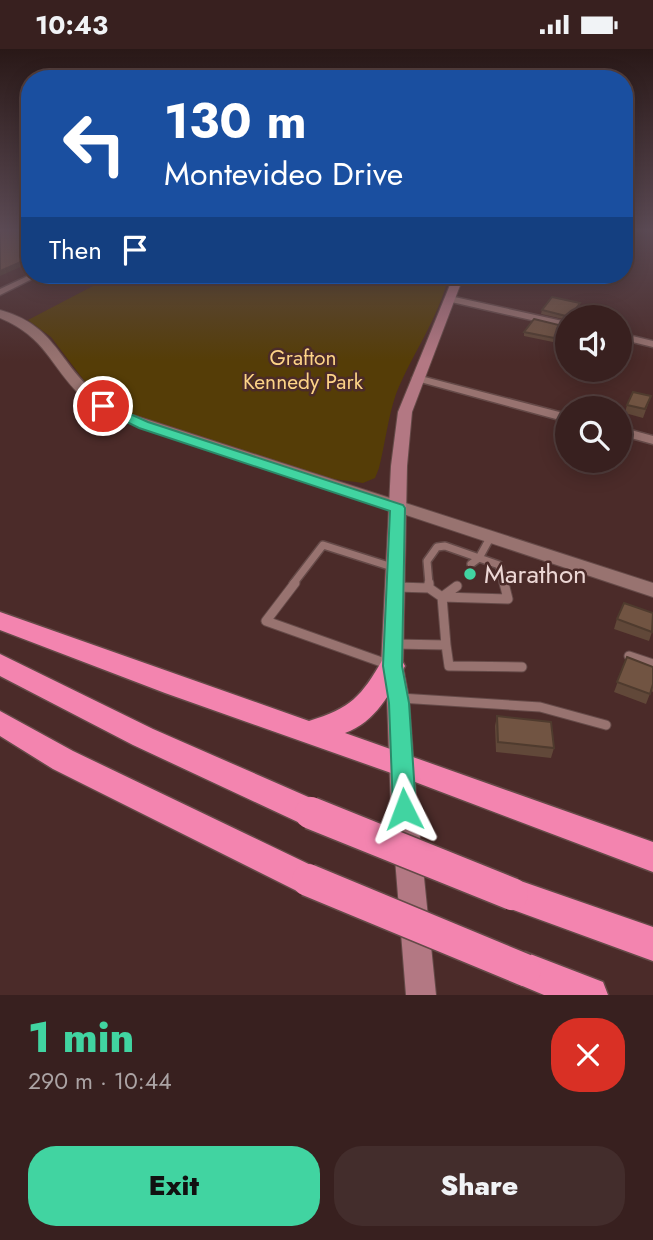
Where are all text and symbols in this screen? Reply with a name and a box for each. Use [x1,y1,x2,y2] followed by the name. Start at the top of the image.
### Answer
[35,6,108,44] text: 10:43
[164,86,307,156] text: 130 m
[49,98,140,189] icon: left
[164,151,403,197] text: Montevideo Drive
[49,231,102,269] text: Then
[116,231,154,269] icon: arrive
[555,305,632,473] map controls
[555,305,632,382] button: sound
[243,343,364,397] park label: Grafton Kennedy Park
[73,376,133,436] pin
[84,387,122,425] icon: arrive
[555,396,632,473] button: search
[484,555,587,593] place label: Marathon
[462,566,478,582] marker: Marathon
[367,772,441,846] position arrow
[28,1007,134,1068] text: 1 min
[551,1018,625,1092] button: close
[28,1064,172,1098] text: 290 m · 10:44
[28,1146,320,1226] button: Exit
[334,1146,625,1226] button: Share

